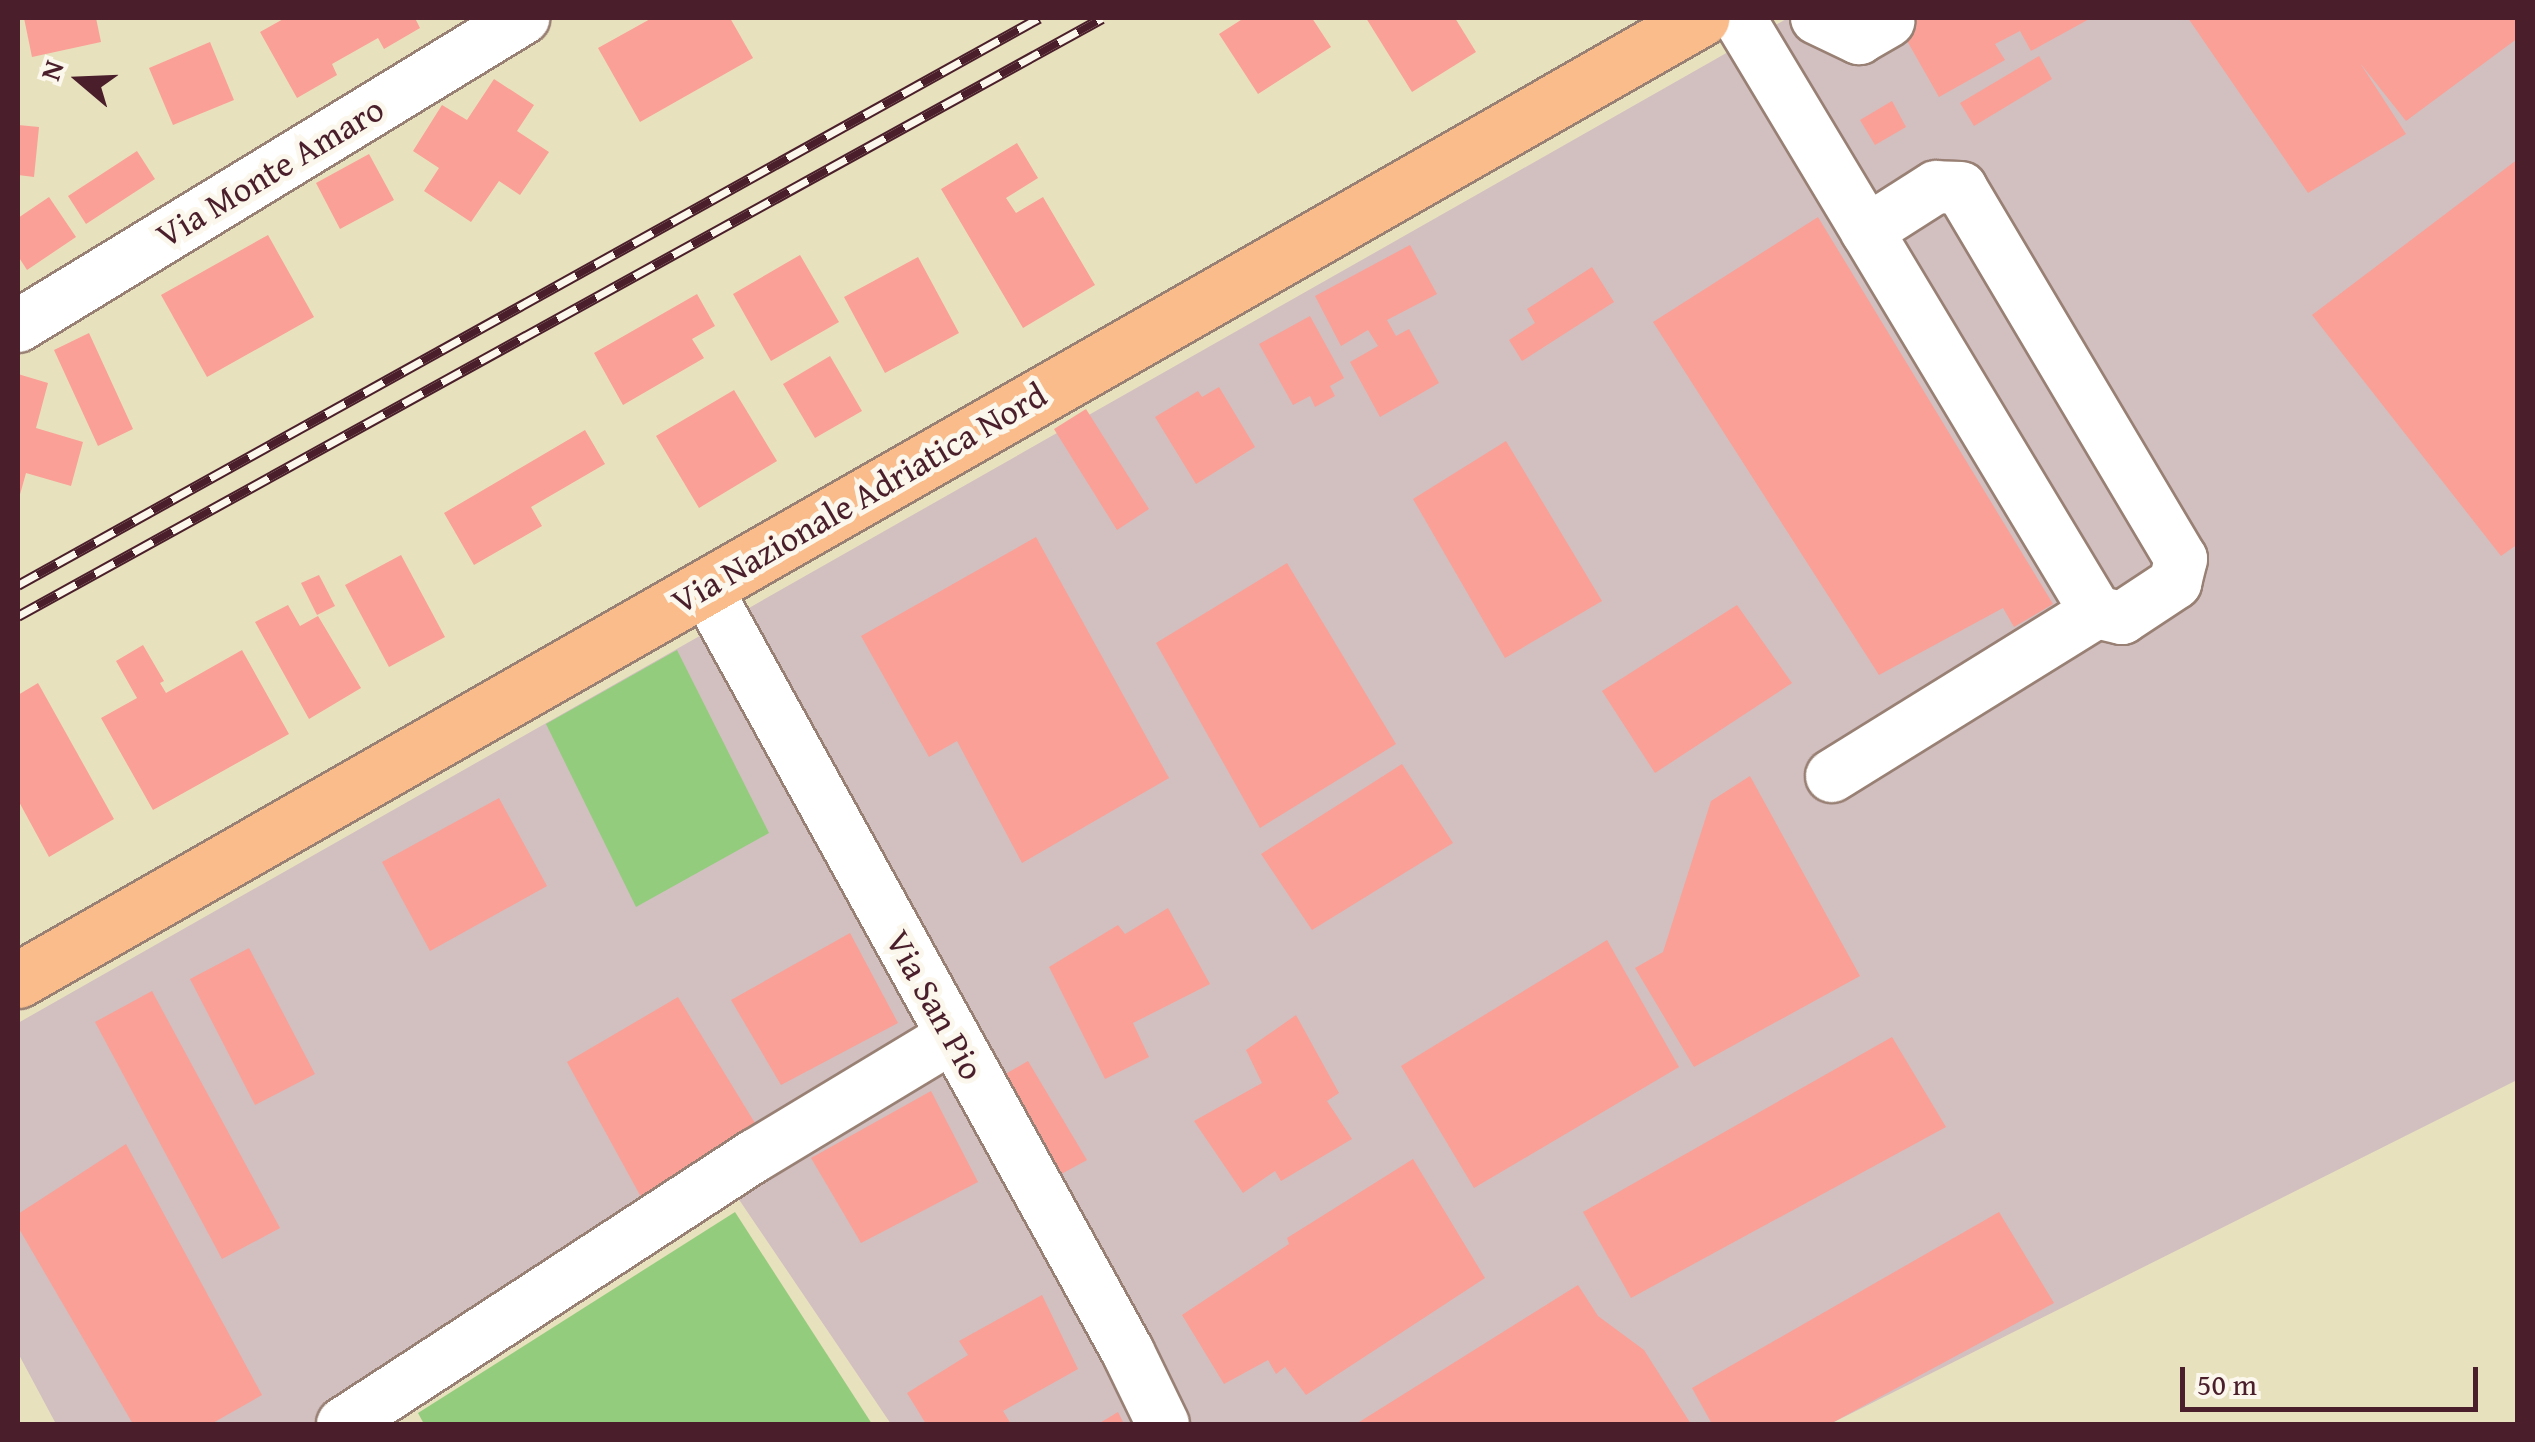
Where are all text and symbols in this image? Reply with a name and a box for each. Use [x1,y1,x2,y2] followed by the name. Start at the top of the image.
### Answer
[30,30,130,130] north arrow
[29,55,74,86] text: N
[149,88,391,256] street label: Via Monte Amaro
[664,373,1054,623] street label: Via Nazionale Adriatica Nord
[877,923,993,1087] street label: Via San Pio
[2185,1347,2482,1409] scale bar
[2197,1362,2257,1406] text: 50 m

